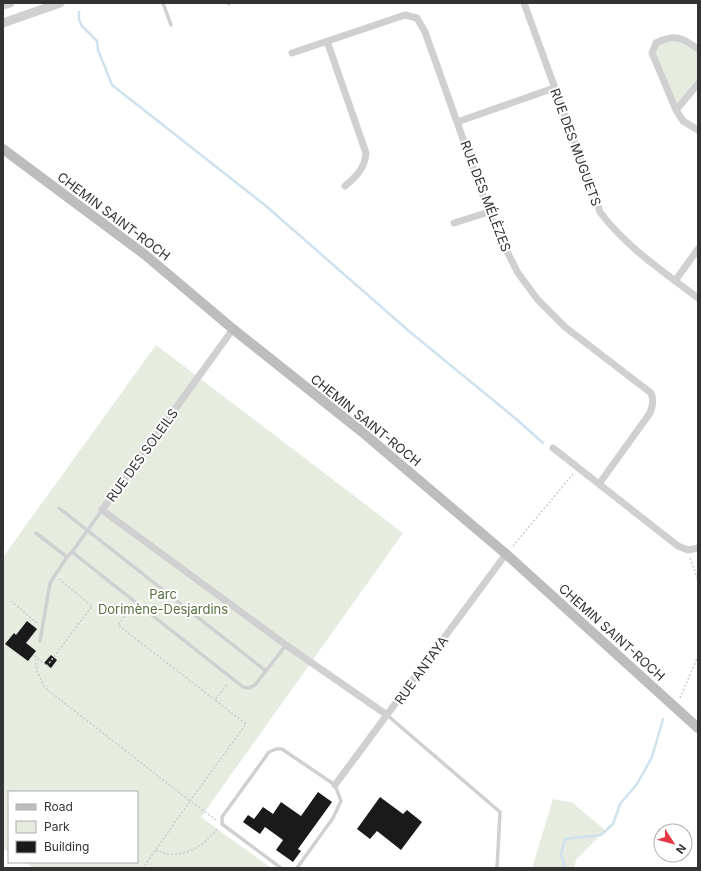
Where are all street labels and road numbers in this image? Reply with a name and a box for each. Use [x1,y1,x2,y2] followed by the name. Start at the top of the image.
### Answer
[547,86,605,208] street label: RUE DES MUGUETS
[457,138,515,254] street label: RUE DES MÉLÈZES
[54,168,174,264] street label: CHEMIN SAINT-ROCH
[308,371,424,469] street label: CHEMIN SAINT-ROCH
[103,405,181,505] street label: RUE DES SOLEILS
[556,580,668,684] street label: CHEMIN SAINT-ROCH
[391,633,451,707] street label: RUE ANTAYA

